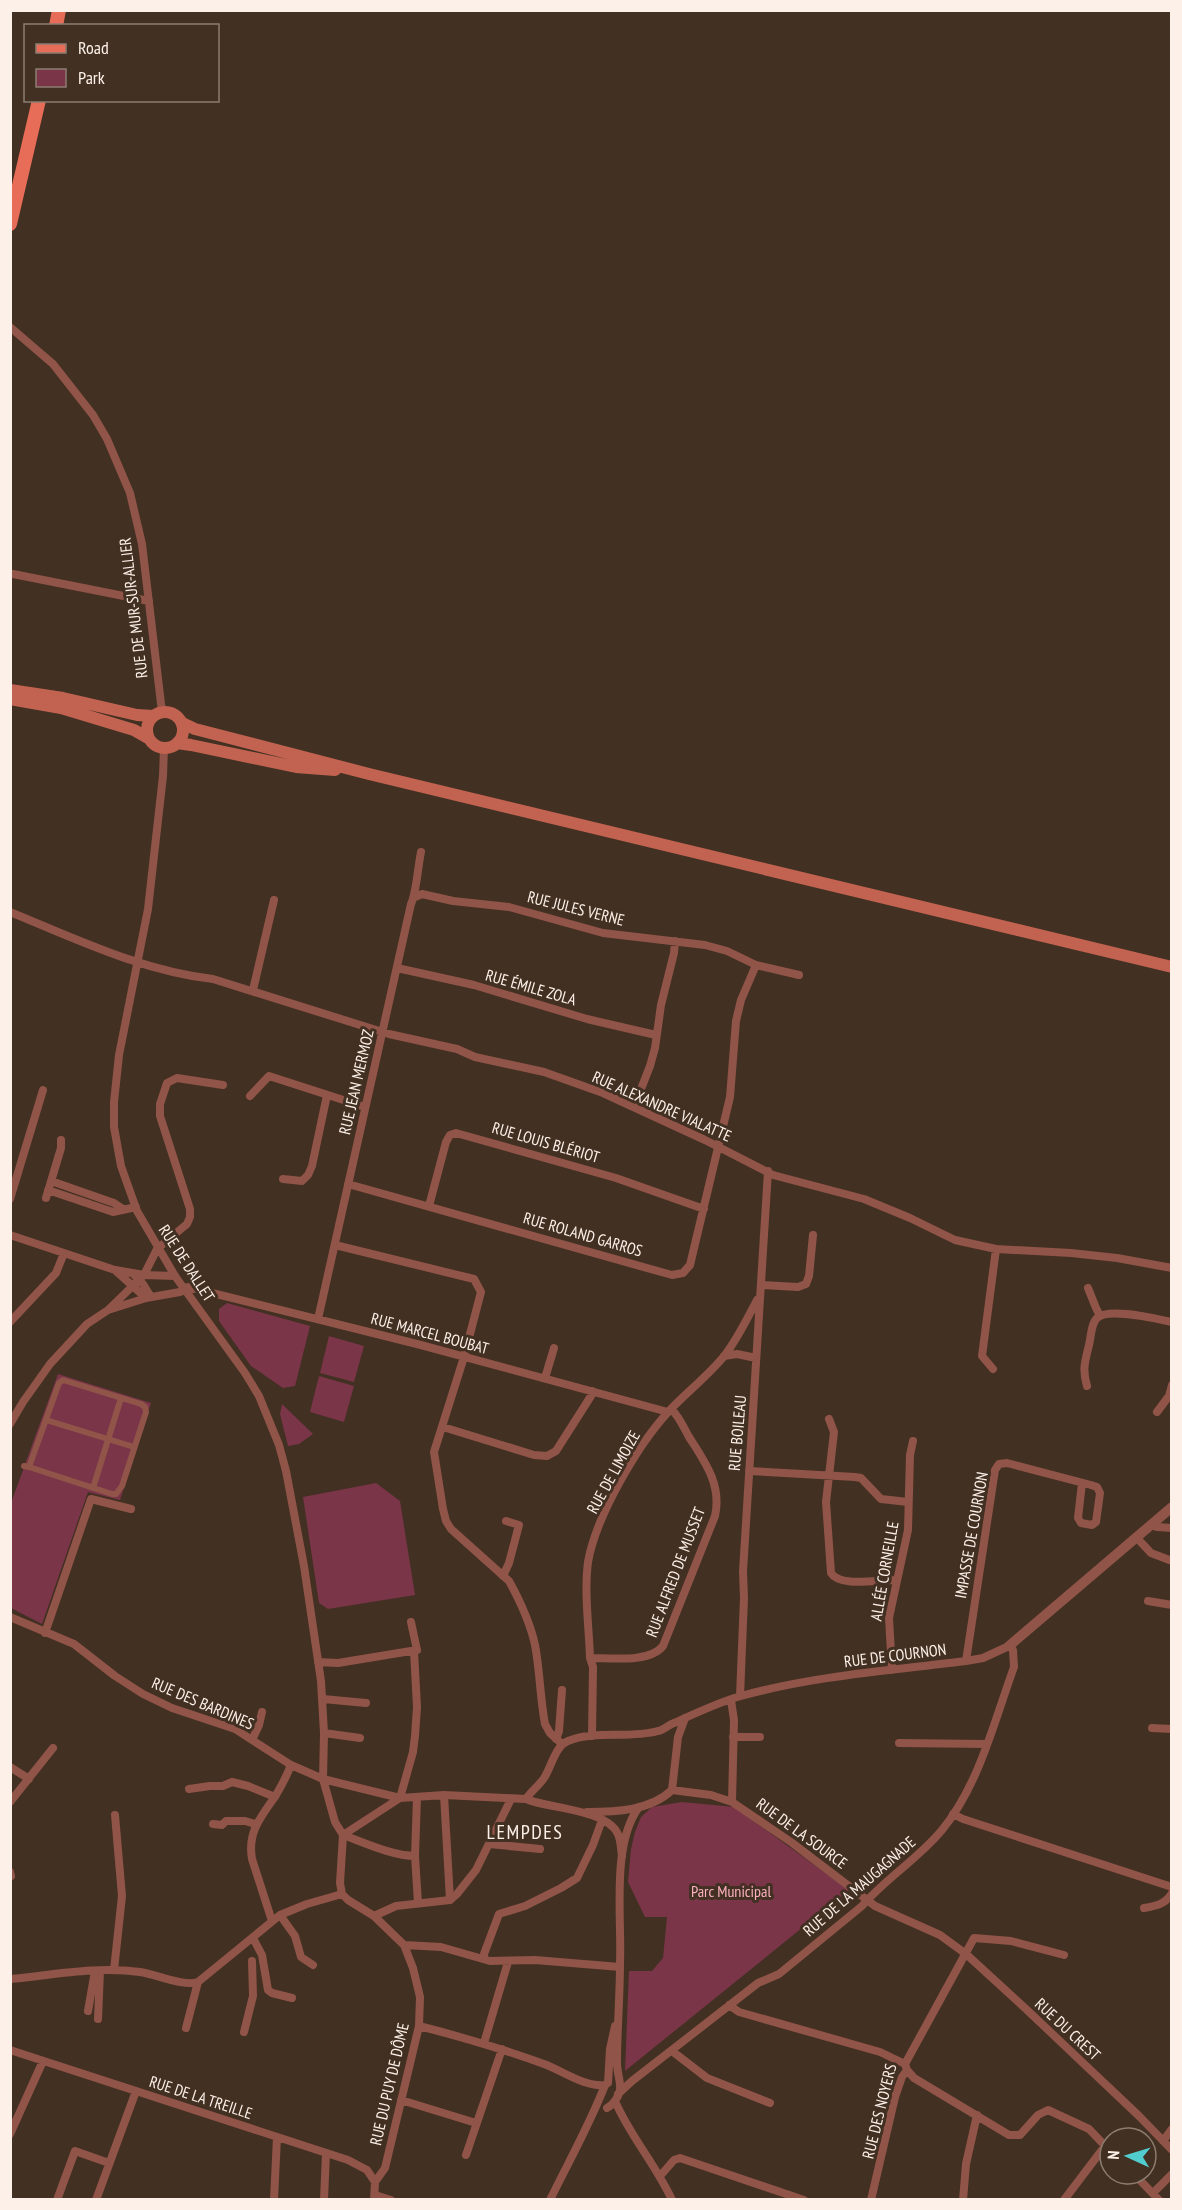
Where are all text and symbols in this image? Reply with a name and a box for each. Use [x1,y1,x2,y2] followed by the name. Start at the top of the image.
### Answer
[24,24,219,102] legend
[78,36,109,59] text: Road
[78,66,105,89] text: Park
[114,536,152,679] street label: RUE DE MUR-SUR-ALLIER
[525,886,627,930] street label: RUE JULES VERNE
[483,964,579,1010] street label: RUE ÉMILE ZOLA
[334,1028,378,1136] street label: RUE JEAN MERMOZ
[589,1066,735,1146] street label: RUE ALEXANDRE VIALATTE
[490,1117,602,1167] street label: RUE LOUIS BLÉRIOT
[521,1207,645,1261] street label: RUE ROLAND GARROS
[155,1221,219,1305] street label: RUE DE DALLET
[369,1308,491,1358] street label: RUE MARCEL BOUBAT
[724,1394,750,1472] street label: RUE BOILEAU
[582,1427,644,1517] street label: RUE DE LIMOIZE
[950,1470,992,1600] street label: IMPASSE DE COURNON
[641,1504,709,1640] street label: RUE ALFRED DE MUSSET
[865,1520,903,1622] street label: ALLÉE CORNEILLE
[843,1639,947,1671] street label: RUE DE COURNON
[149,1672,257,1734] street label: RUE DES BARDINES
[753,1793,851,1873] street label: RUE DE LA SOURCE
[487,1819,563,1845] district label: LEMPDES
[799,1832,919,1940] street label: RUE DE LA MAUGAGNADE
[691,1881,771,1901] park label: Parc Municipal
[1031,1994,1105,2064] street label: RUE DU CREST
[365,2021,413,2147] street label: RUE DU PUY DE DÔME
[858,2061,901,2161] street label: RUE DES NOYERS
[147,2071,255,2123] street label: RUE DE LA TREILLE
[1098,2126,1158,2186] north arrow
[1103,2150,1123,2160] text: N

